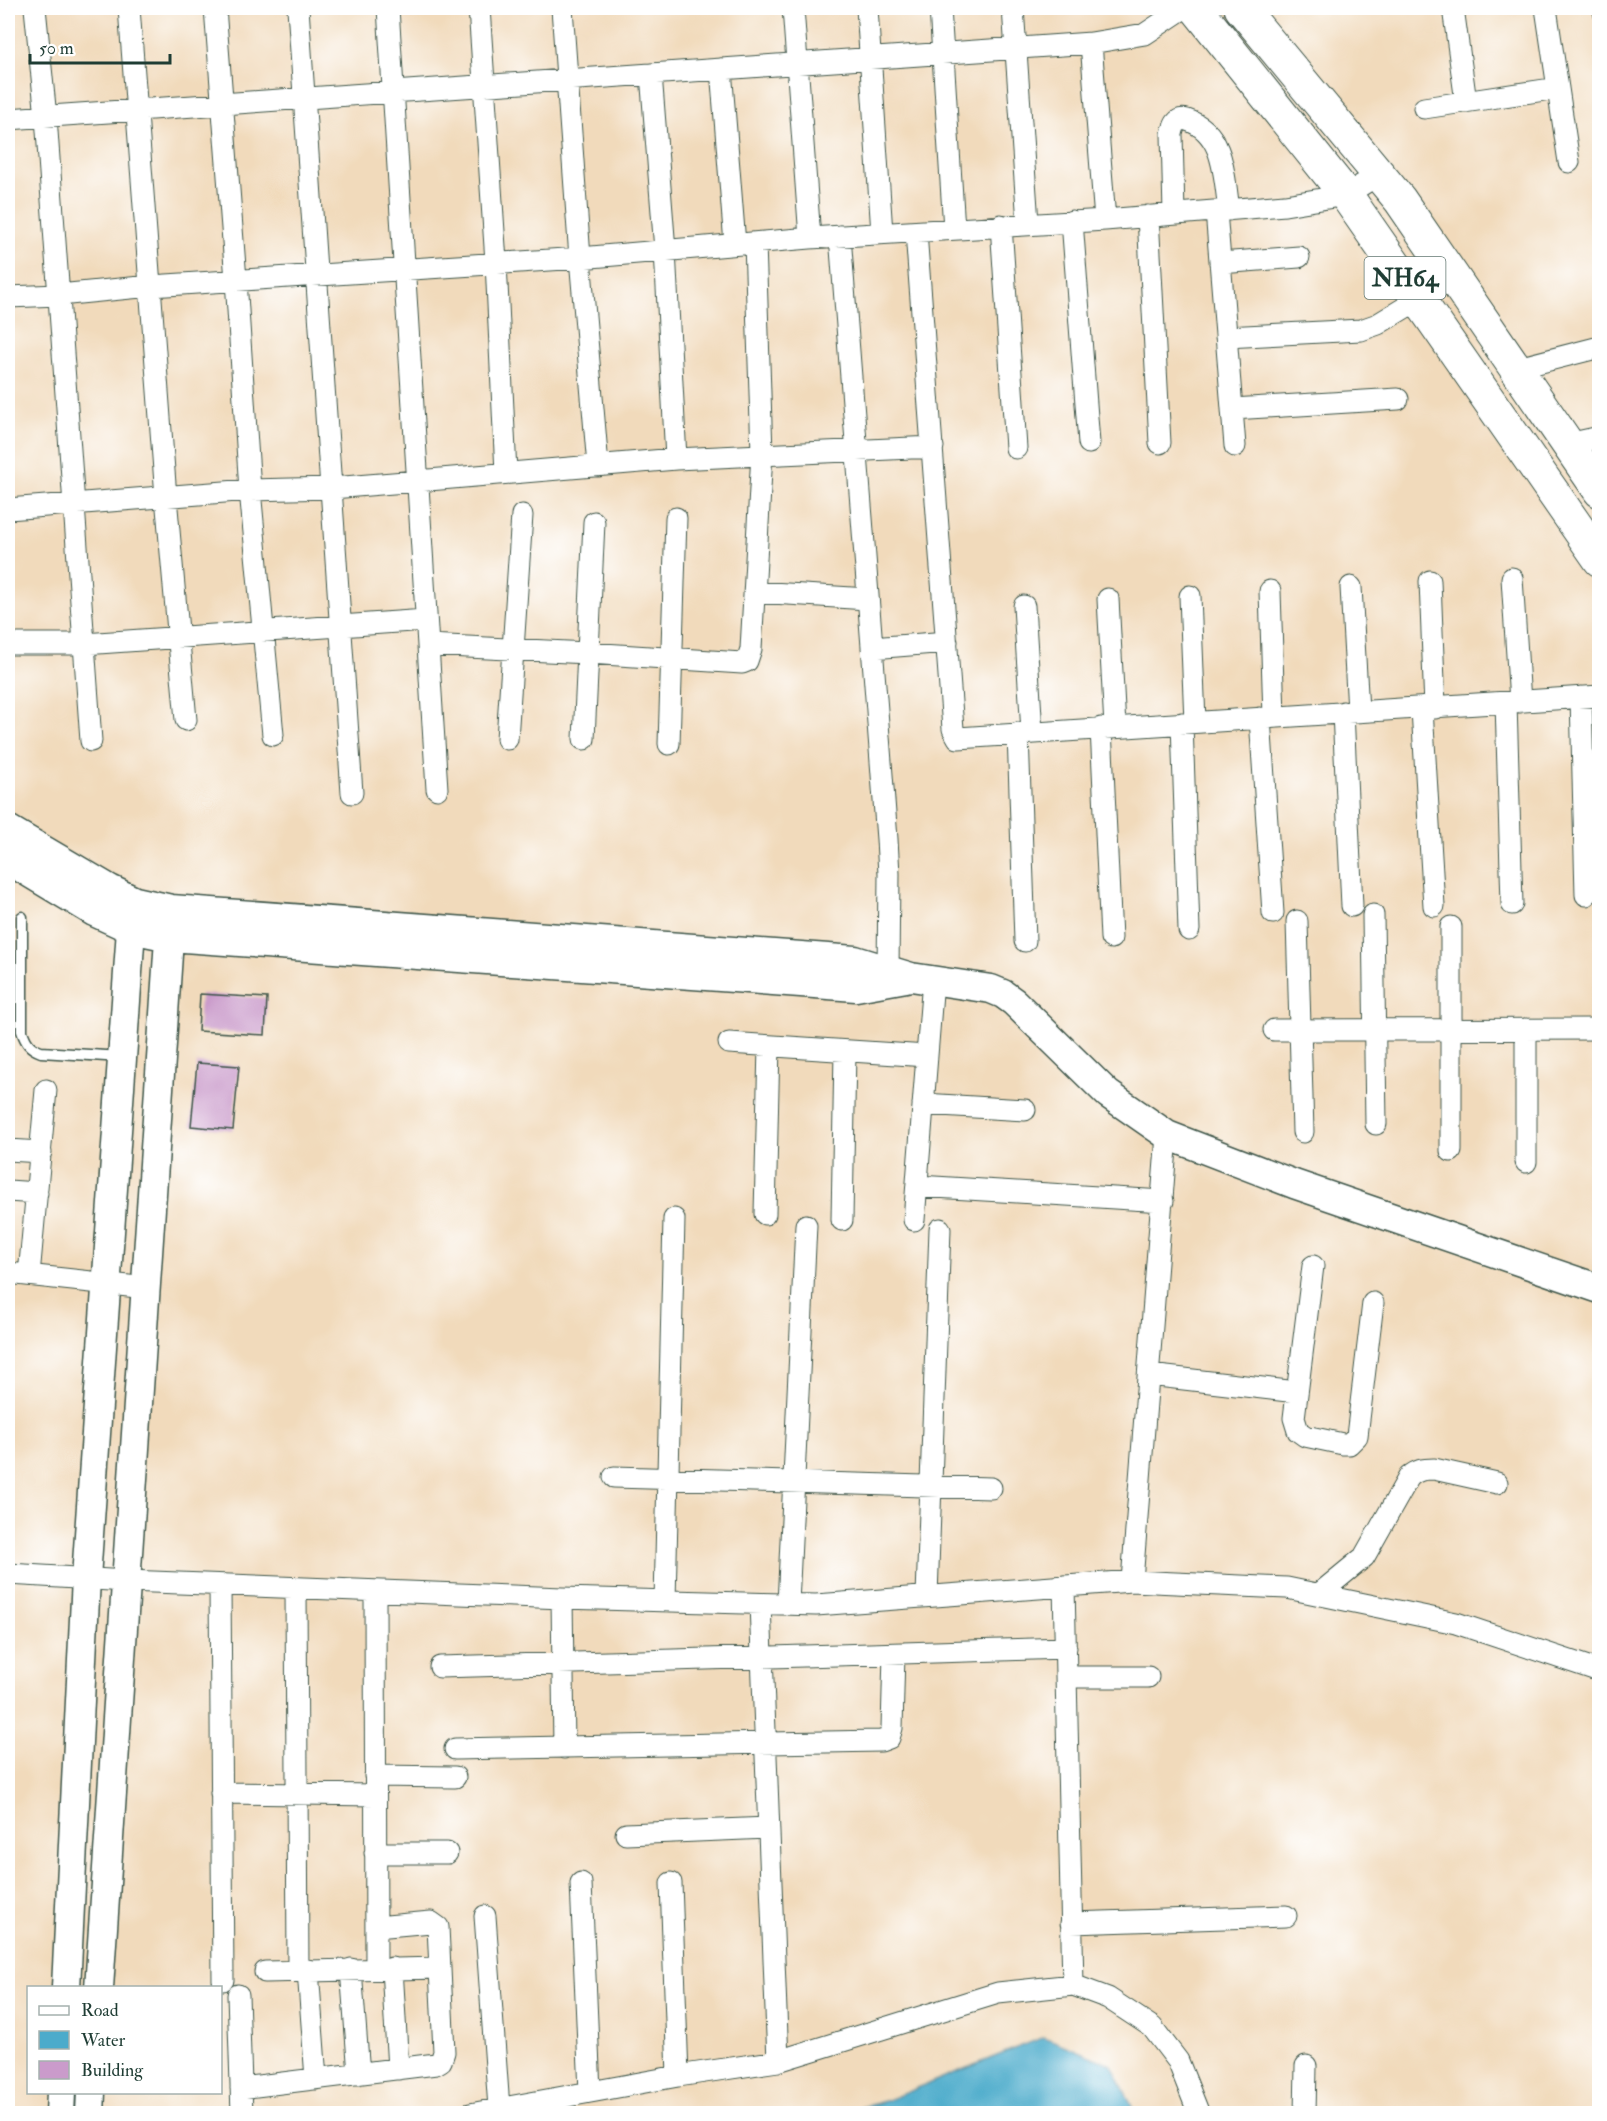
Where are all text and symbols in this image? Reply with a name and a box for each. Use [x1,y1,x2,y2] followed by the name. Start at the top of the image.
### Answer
[30,27,170,65] scale bar
[39,37,74,60] text: 50 m
[1364,257,1446,299] road number: NH64
[27,1986,222,2094] legend
[81,1999,119,2022] text: Road
[80,2029,125,2052] text: Water
[81,2059,144,2082] text: Building

